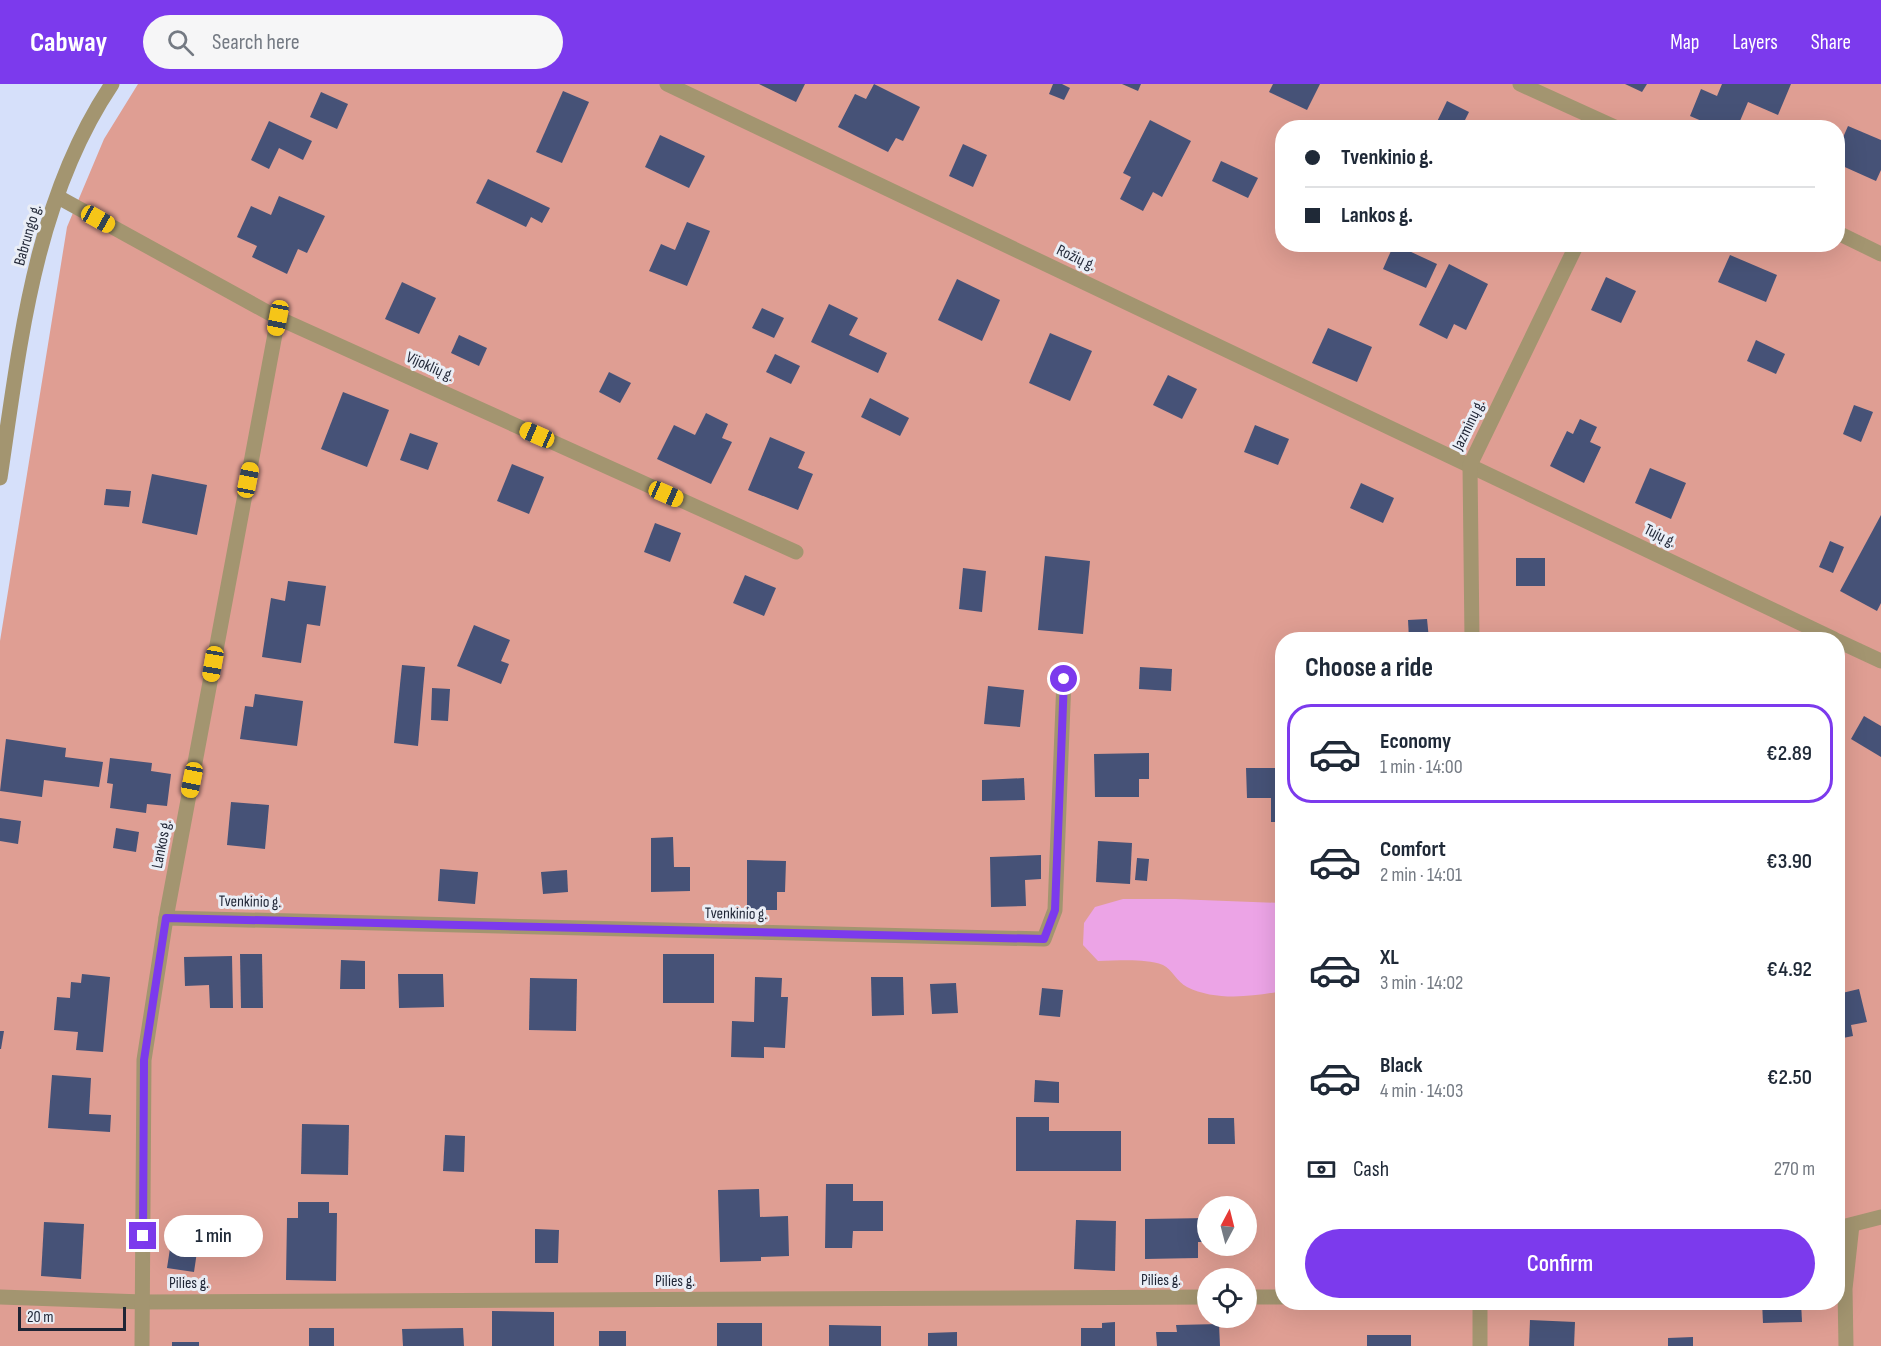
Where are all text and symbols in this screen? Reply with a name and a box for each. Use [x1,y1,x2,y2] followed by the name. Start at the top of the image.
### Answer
[143,15,563,69] search box
[30,26,107,59] text: Cabway
[164,26,197,59] icon: search
[212,29,300,56] text: Search here
[1670,30,1699,55] text: Map
[1732,30,1778,55] text: Layers
[1811,30,1851,55] text: Share
[1341,144,1433,171] text: Tvenkinio g.
[10,202,46,268] street label: Babrungo g.
[78,202,118,236] car
[1341,202,1413,229] text: Lankos g.
[1053,241,1099,275] street label: Rožių g.
[266,299,290,337] car
[403,348,457,386] street label: Vijoklių g.
[1448,397,1489,454] street label: Jazminų g.
[517,419,557,451] car
[236,461,260,499] car
[646,478,686,510] car
[1641,520,1679,552] street label: Tujų g.
[201,645,225,683] car
[1305,652,1433,684] text: Choose a ride
[1050,665,1077,692] route start
[1308,727,1362,781] icon: car
[1380,728,1451,755] text: Economy
[1766,740,1812,767] text: €2.89
[1380,755,1463,779] text: 1 min · 14:00
[180,761,204,799] car
[148,818,176,870] street label: Lankos g.
[1308,835,1362,889] icon: car
[1380,836,1446,863] text: Comfort
[1766,848,1812,875] text: €3.90
[1380,863,1462,887] text: 2 min · 14:01
[218,892,282,912] street label: Tvenkinio g.
[704,904,768,924] street label: Tvenkinio g.
[1308,943,1362,997] icon: car
[1380,944,1399,971] text: XL
[1767,956,1812,983] text: €4.92
[1380,971,1463,995] text: 3 min · 14:02
[1308,1051,1362,1105] icon: car
[1380,1052,1422,1079] text: Black
[1767,1064,1812,1091] text: €2.50
[1380,1079,1463,1103] text: 4 min · 14:03
[1305,1153,1338,1186] icon: cash
[1353,1156,1389,1183] text: Cash
[1774,1157,1815,1181] text: 270 m
[1197,1196,1257,1256] north arrow
[1197,1196,1257,1328] map controls
[164,1215,263,1257] callout: 1 min
[129,1222,156,1249] route end
[195,1224,232,1248] text: 1 min
[1305,1229,1815,1298] button: Confirm
[1197,1268,1257,1328] button: locate
[1141,1271,1181,1290] street label: Pilies g.
[655,1272,695,1291] street label: Pilies g.
[169,1274,209,1293] street label: Pilies g.
[18,1304,126,1332] scale bar
[27,1308,54,1327] text: 20 m

